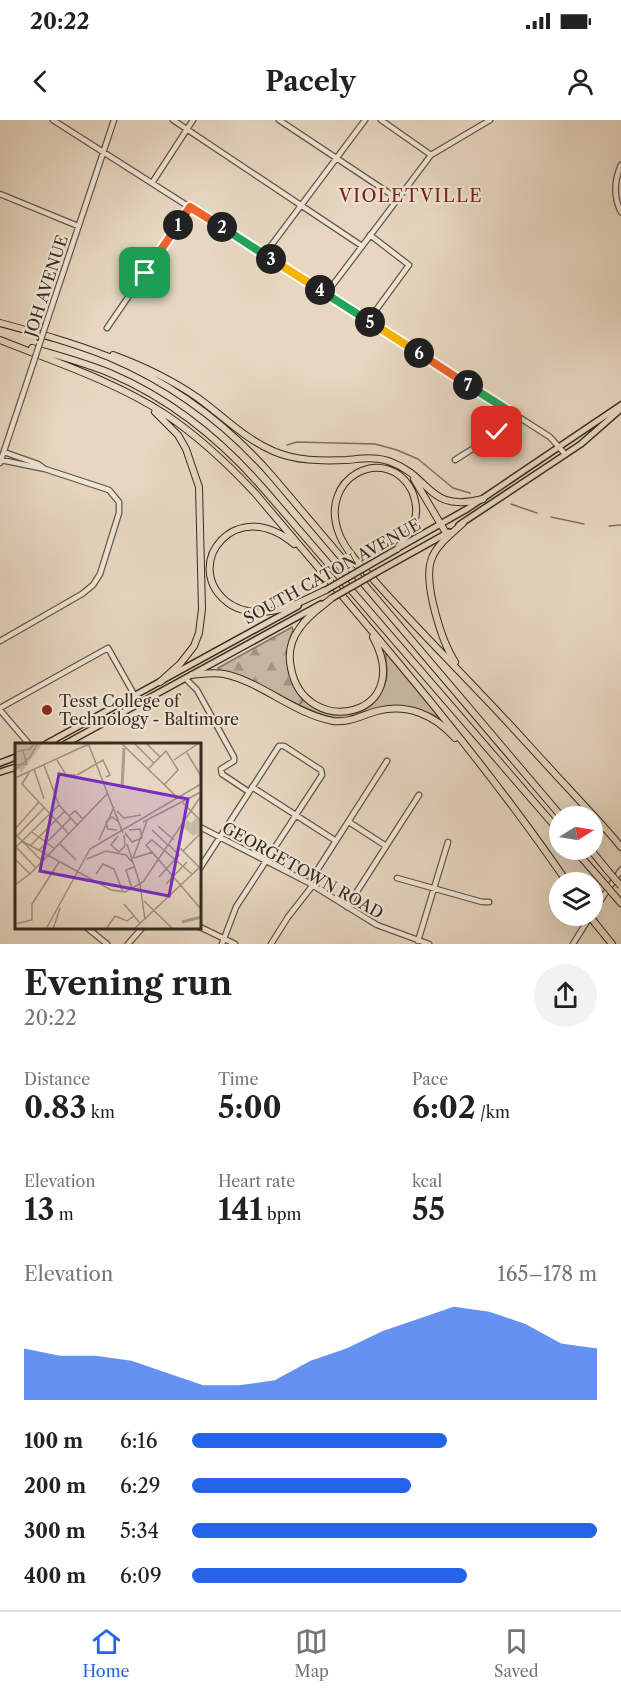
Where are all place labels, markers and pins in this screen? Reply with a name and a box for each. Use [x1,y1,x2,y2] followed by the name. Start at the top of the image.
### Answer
[163,210,193,240] pin: 1
[207,212,237,242] pin: 2
[256,244,286,274] pin: 3
[119,247,170,298] pin
[305,275,335,305] pin: 4
[355,307,385,337] pin: 5
[404,338,434,368] pin: 6
[453,370,483,400] pin: 7
[471,406,522,457] pin
[59,691,239,729] place label: Tesst College of Technology - Baltimore
[40,703,54,717] marker: Tesst College of Technology - Baltimore

